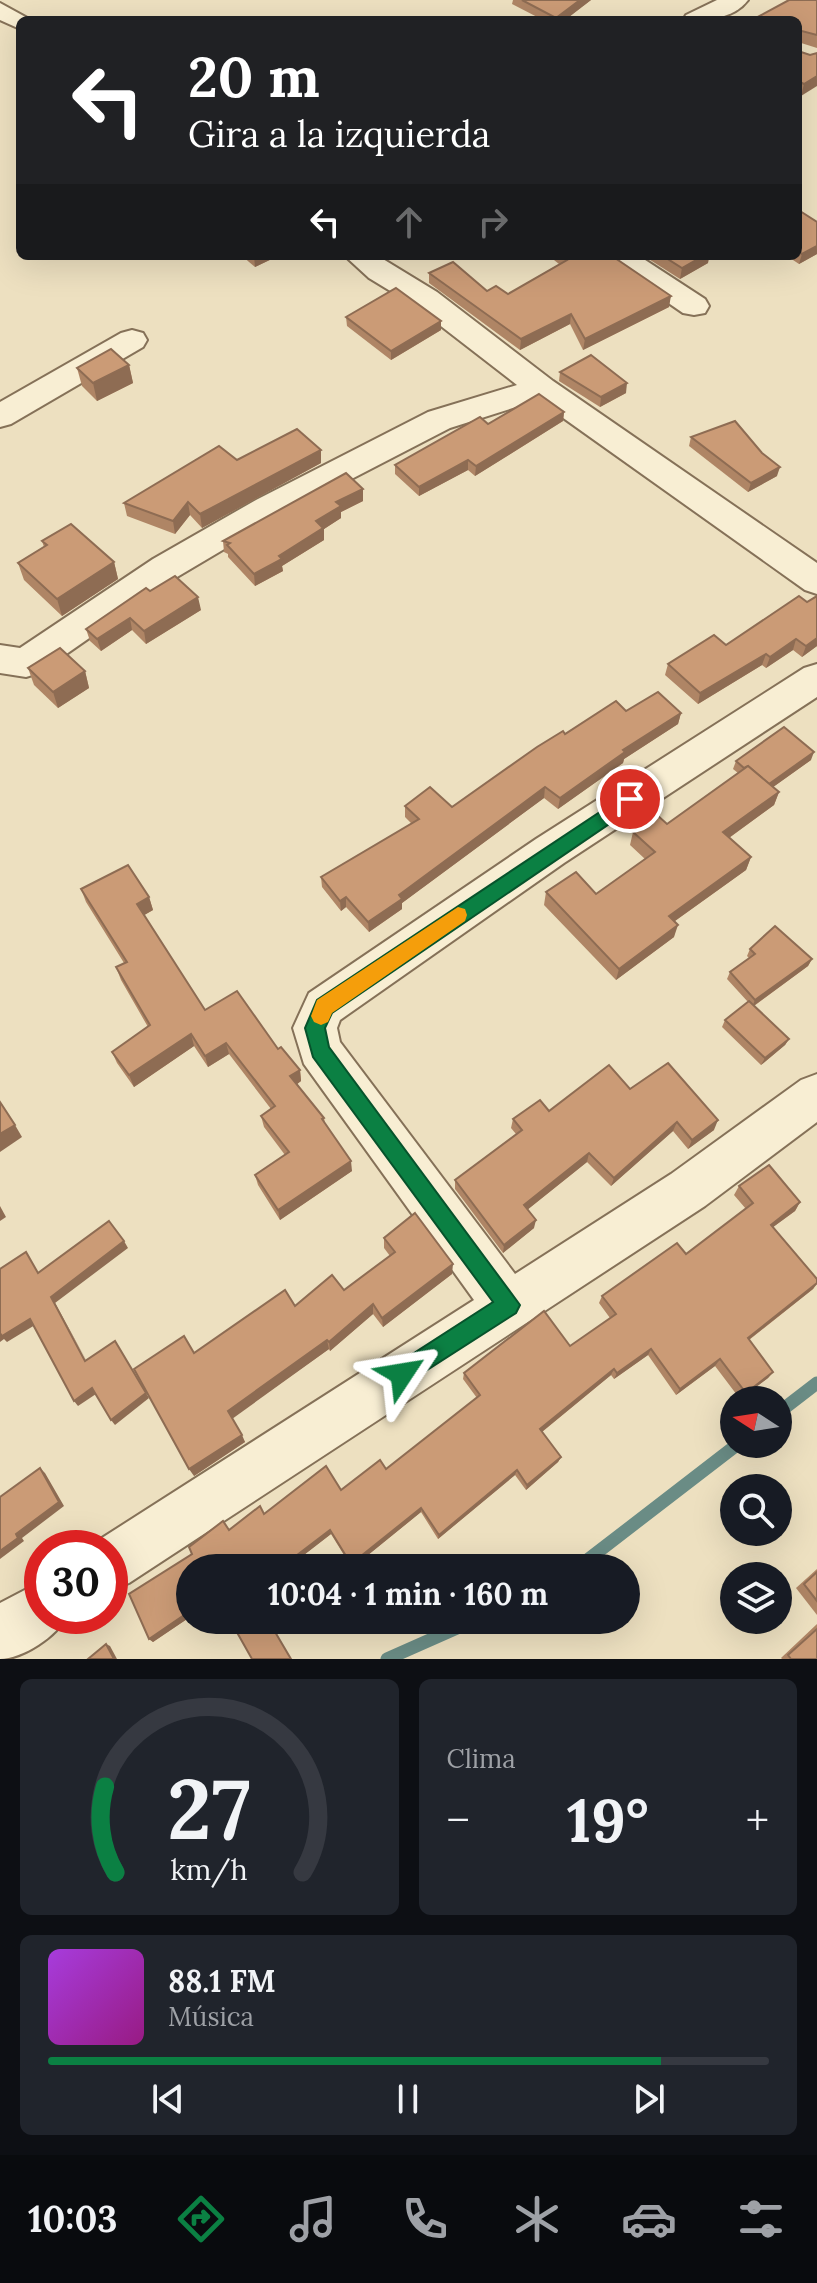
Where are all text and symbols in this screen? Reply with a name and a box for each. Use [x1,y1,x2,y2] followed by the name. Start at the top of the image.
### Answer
[188,41,320,112] text: 20 m
[56,48,160,152] icon: left
[188,111,490,157] text: Gira a la izquierda
[303,200,347,244] icon: left
[387,200,431,244] icon: ahead
[471,200,515,244] icon: right
[596,765,664,833] pin
[608,777,652,821] icon: arrive
[360,1332,444,1416] position arrow
[720,1386,792,1458] north arrow
[720,1386,792,1634] map controls
[720,1474,792,1546] button: search
[24,1530,128,1634] speed limit sign: 30
[720,1562,792,1634] button: layers
[268,1575,548,1613] text: 10:04 · 1 min · 160 m
[447,1742,516,1775] text: Clima
[168,1755,251,1862] text: 27
[567,1782,649,1858] text: 19°
[447,1792,470,1848] text: −
[746,1792,769,1848] text: +
[171,1851,248,1888] text: km/h
[168,1962,276,2000] text: 88.1 FM
[168,2000,254,2033] text: Música
[146,2077,190,2121] icon: previous
[386,2077,430,2121] icon: pause
[627,2077,671,2121] icon: next
[173,2191,229,2247] icon: directions
[285,2191,341,2247] icon: music
[397,2191,453,2247] icon: phone
[509,2191,565,2247] icon: climate
[621,2191,677,2247] icon: car
[733,2191,789,2247] icon: filters
[28,2196,118,2242] text: 10:03

